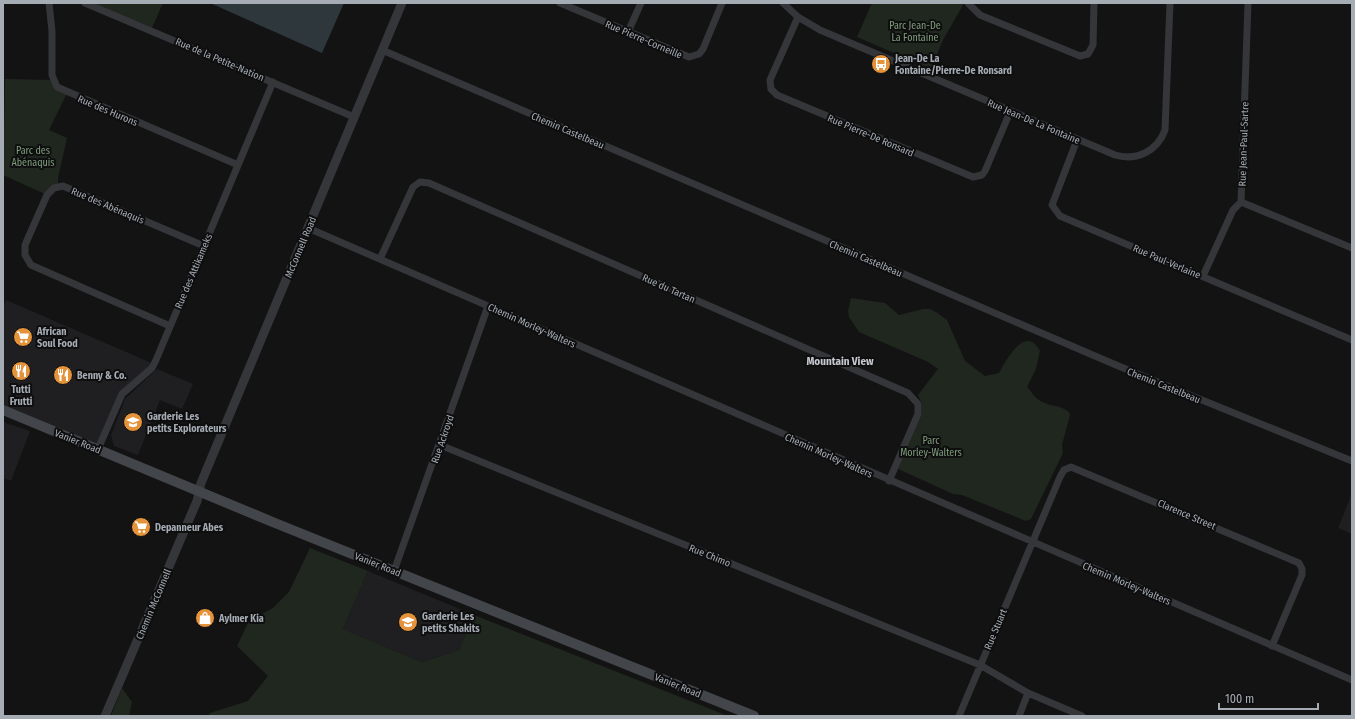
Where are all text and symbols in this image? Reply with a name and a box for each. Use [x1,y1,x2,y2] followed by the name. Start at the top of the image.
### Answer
[603,18,684,62] street label: Rue Pierre-Corneille
[889,20,941,44] park label: Parc Jean-De La Fontaine
[173,36,266,84] street label: Rue de la Petite-Nation
[870,53,892,75] bus stop icon: Jean-De La Fontaine/Pierre-De Ronsard
[894,53,1012,77] place label: Jean-De La Fontaine/Pierre-De Ronsard
[76,93,140,129] street label: Rue des Hurons
[985,97,1082,147] street label: Rue Jean-De La Fontaine
[1237,101,1251,187] street label: Rue Jean-Paul-Sartre
[529,110,606,152] street label: Chemin Castelbeau
[826,112,916,160] street label: Rue Pierre-De Ronsard
[11,145,55,169] park label: Parc des Abénaquis
[69,185,146,227] street label: Rue des Abénaquis
[283,215,319,280] street label: McConnell Road
[173,232,215,311] street label: Rue des Attikameks
[827,238,904,280] street label: Chemin Castelbeau
[1131,242,1202,282] street label: Rue Paul-Verlaine
[640,272,697,306] street label: Rue du Tartan
[486,301,577,351] street label: Chemin Morley-Walters
[12,326,34,348] supermarket icon: African Soul Food
[36,326,78,350] place label: African Soul Food
[806,355,874,368] district label: Mountain View
[10,360,32,382] restaurant icon: Tutti Frutti
[52,364,74,386] restaurant icon: Benny & Co.
[1125,366,1202,406] street label: Chemin Castelbeau
[77,370,127,382] place label: Benny & Co.
[10,384,33,408] place label: Tutti Frutti
[122,411,144,433] school or university icon: Garderie Les petits Explorateurs
[147,411,227,435] place label: Garderie Les petits Explorateurs
[429,414,457,465] street label: Rue Ackroyd
[53,427,103,457] street label: Vanier Road
[783,431,874,481] street label: Chemin Morley-Walters
[900,435,962,459] park label: Parc Morley-Walters
[1156,497,1218,533] street label: Clarence Street
[130,516,152,538] supermarket icon: Depanneur Abes
[155,522,224,534] place label: Depanneur Abes
[687,542,732,570] street label: Rue Chimo
[353,550,403,580] street label: Vanier Road
[1081,560,1173,608] street label: Chemin Morley-Walters
[134,567,174,641] street label: Chemin McConnell
[194,607,216,629] shop icon: Aylmer Kia
[982,607,1010,652] street label: Rue Stuart
[397,611,419,633] school or university icon: Garderie Les petits Shakits
[422,611,480,635] place label: Garderie Les petits Shakits
[218,613,264,625] place label: Aylmer Kia
[653,671,703,701] street label: Vanier Road
[1219,685,1318,711] scale bar
[1225,692,1254,706] text: 100 m

